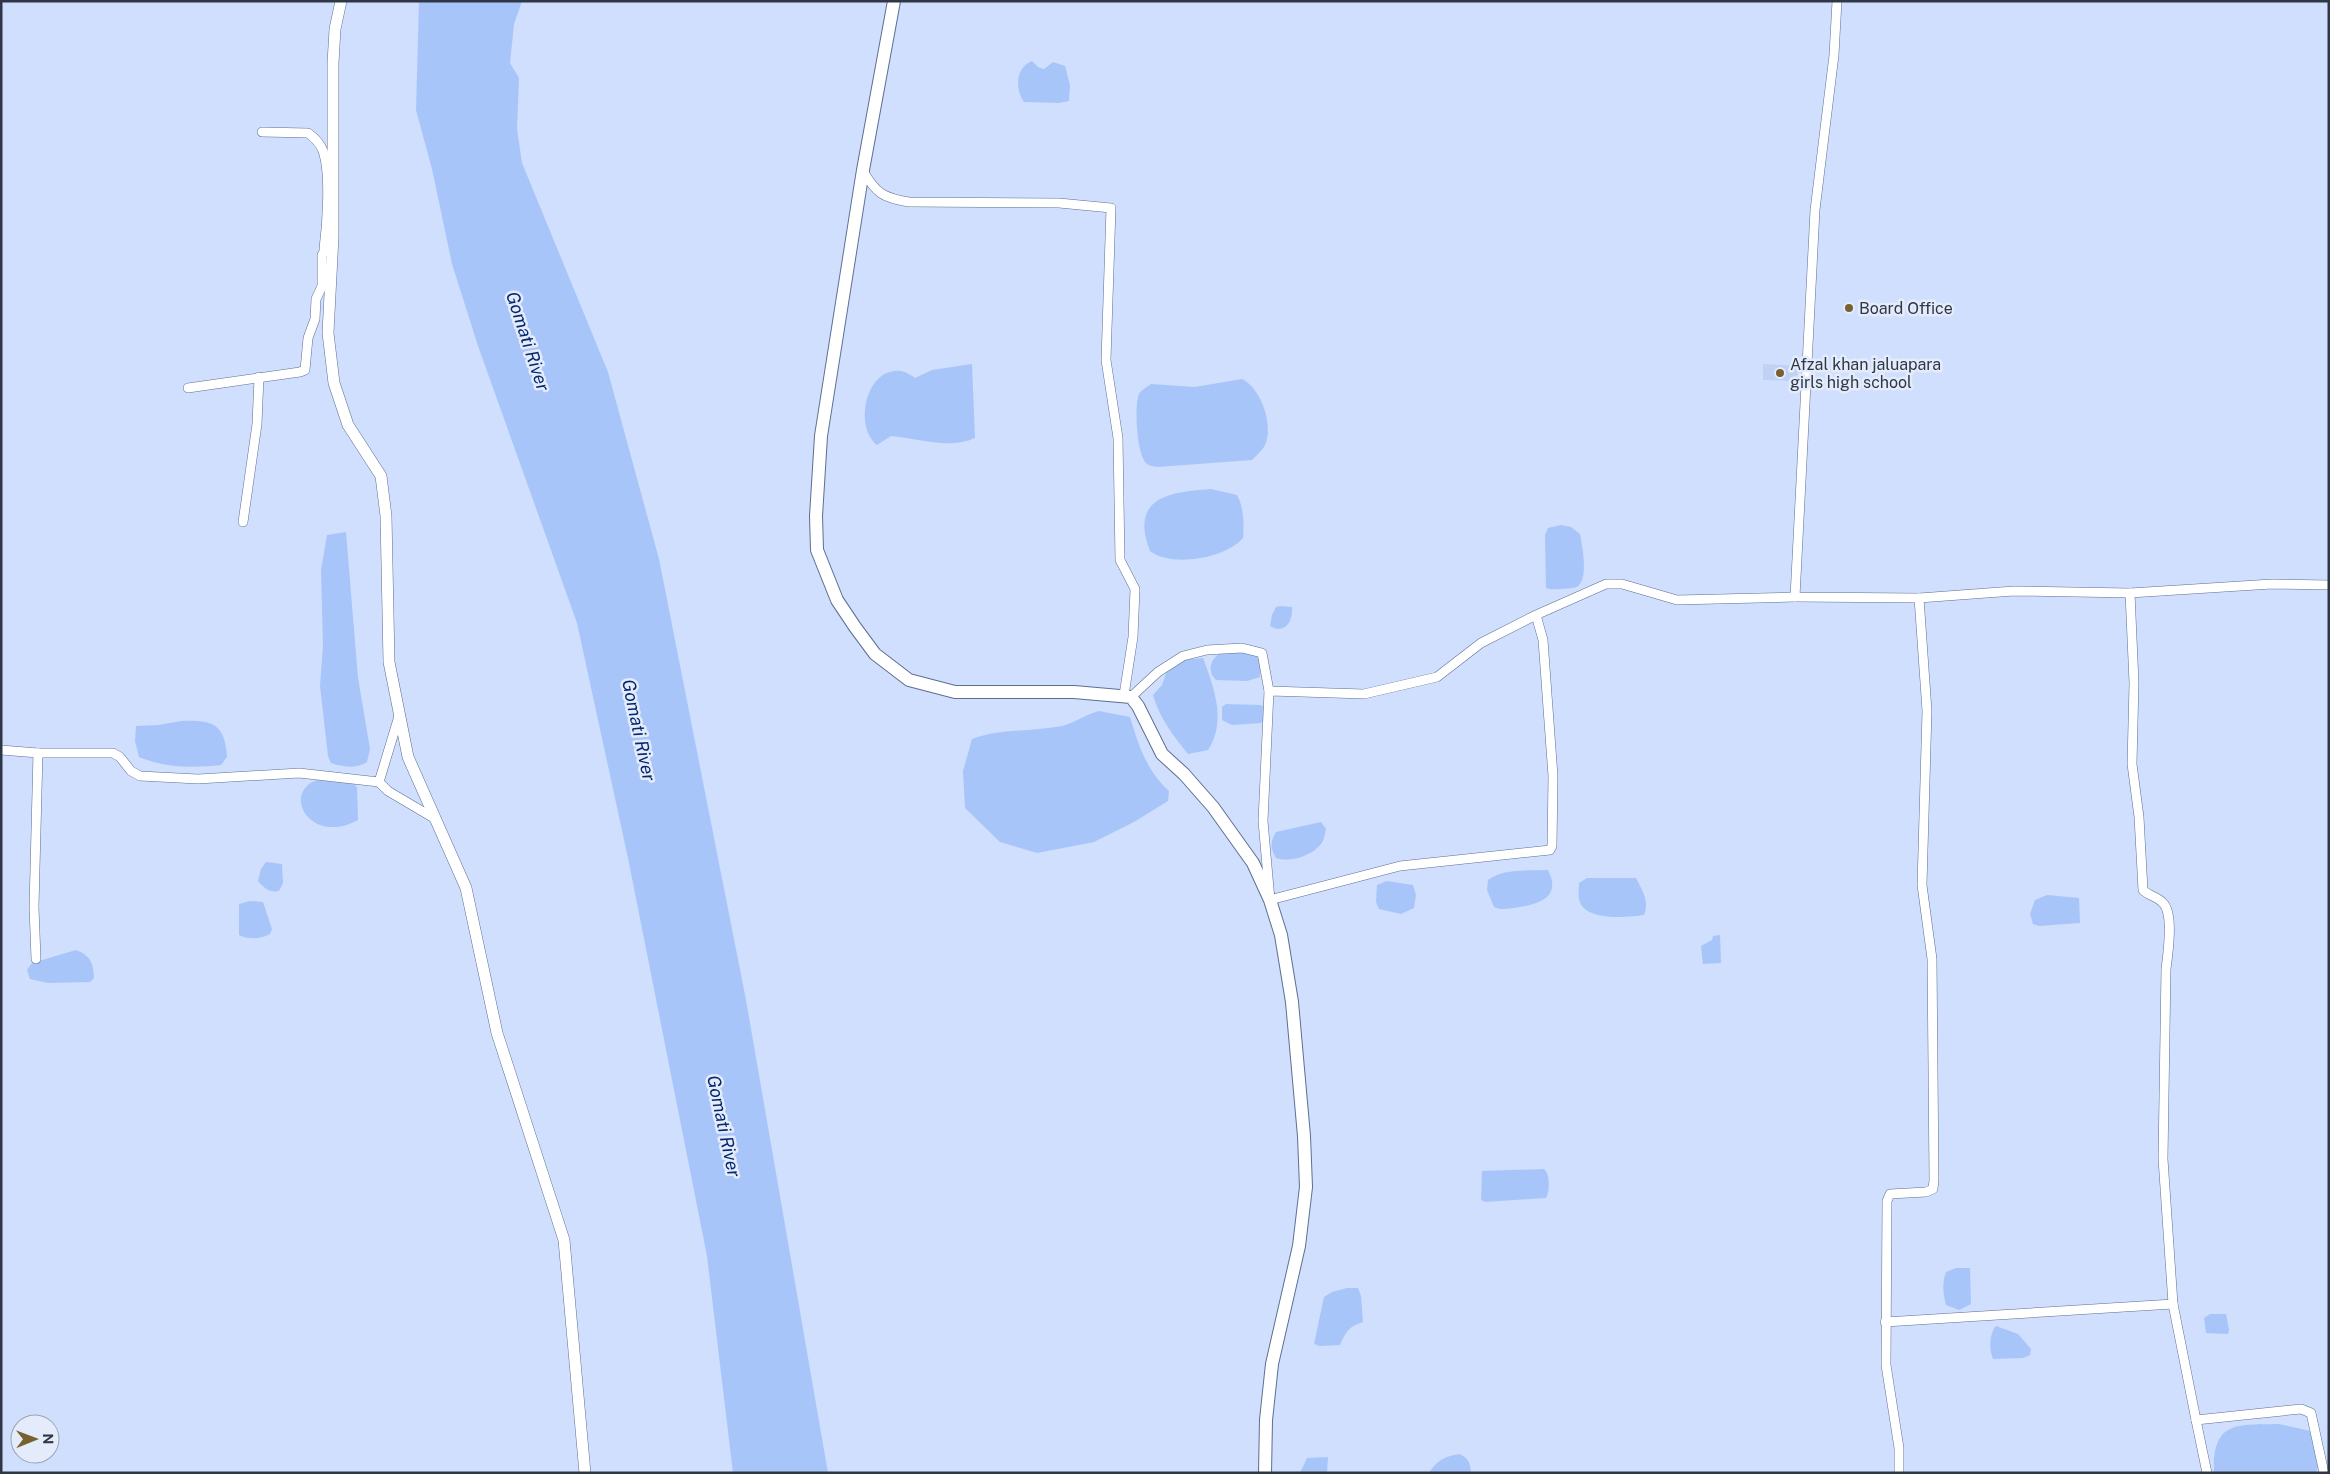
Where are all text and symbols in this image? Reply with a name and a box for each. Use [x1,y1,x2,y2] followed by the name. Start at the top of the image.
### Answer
[502,289,554,394] water label: Gomati River
[1859,299,1953,318] place label: Board Office
[1843,302,1855,314] marker: Board Office
[1790,355,1941,392] place label: Afzal khan jaluapara girls high school
[1774,367,1786,379] marker: Afzal khan jaluapara girls high school
[618,677,660,783] water label: Gomati River
[703,1073,745,1179] water label: Gomati River
[10,1414,60,1464] north arrow
[40,1433,56,1444] text: N

